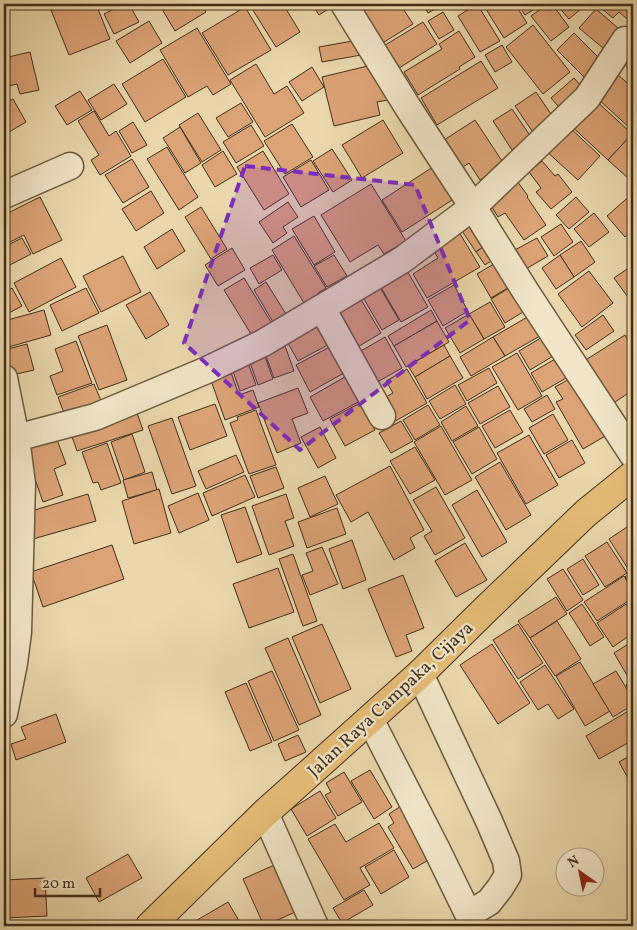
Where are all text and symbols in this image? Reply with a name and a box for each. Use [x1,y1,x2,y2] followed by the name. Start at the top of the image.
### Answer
[302,616,480,784] street label: Jalan Raya Campaka, Cijaya
[554,848,604,898] north arrow
[564,852,583,873] text: N
[35,865,100,897] scale bar
[42,874,75,895] text: 20 m

